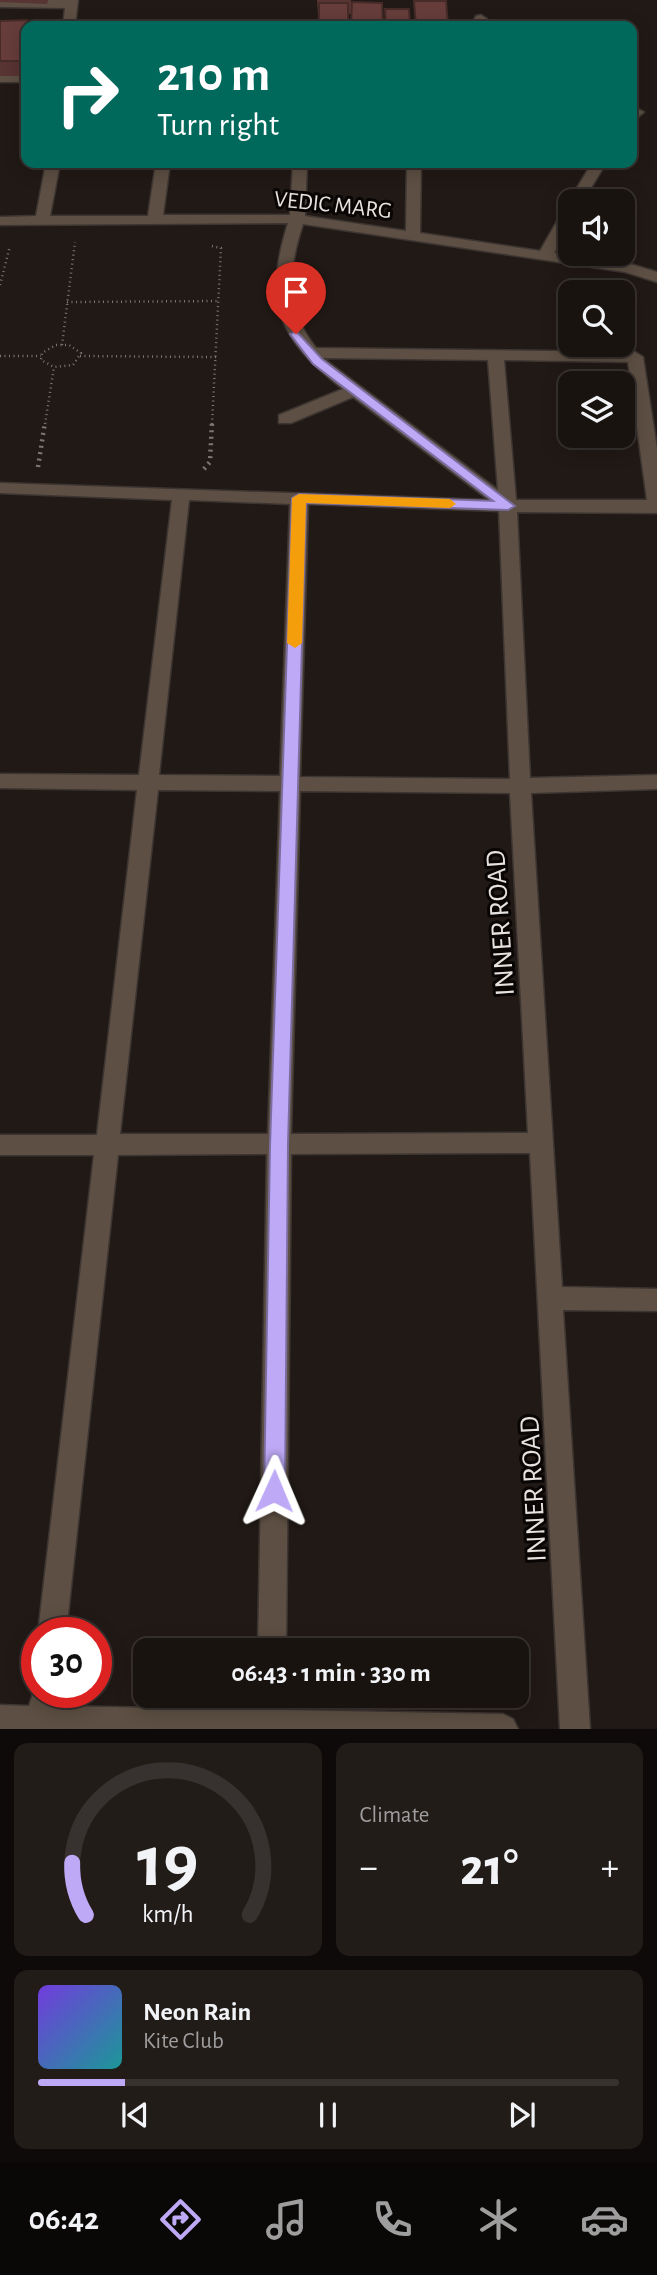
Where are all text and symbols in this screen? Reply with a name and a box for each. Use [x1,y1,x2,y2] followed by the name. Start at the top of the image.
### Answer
[42,49,133,140] icon: right
[157,51,270,100] text: 210 m
[157,109,279,141] text: Turn right
[273,188,393,223] street label: VEDIC MARG
[558,189,635,448] map controls
[558,189,635,266] button: sound
[266,262,326,334] pin
[277,273,315,311] icon: arrive
[558,280,635,357] button: search
[558,371,635,448] button: layers
[482,849,520,997] street label: INNER ROAD
[516,1415,552,1563] street label: INNER ROAD
[237,1454,311,1528] position arrow
[21,1617,112,1708] speed limit sign: 30
[231,1660,431,1686] text: 06:43 · 1 min · 330 m
[360,1804,429,1827] text: Climate
[137,1828,198,1901] text: 19
[460,1842,518,1894] text: 21°
[360,1849,378,1887] text: −
[601,1849,619,1887] text: +
[142,1902,194,1927] text: km/h
[143,1999,251,2025] text: Neon Rain
[143,2030,224,2053] text: Kite Club
[116,2096,154,2134] icon: previous
[309,2096,347,2134] icon: pause
[503,2096,541,2134] icon: next
[156,2195,205,2244] icon: directions
[262,2195,311,2244] icon: music
[368,2195,417,2244] icon: phone
[474,2195,523,2244] icon: climate
[580,2195,629,2244] icon: car
[28,2203,99,2235] text: 06:42

